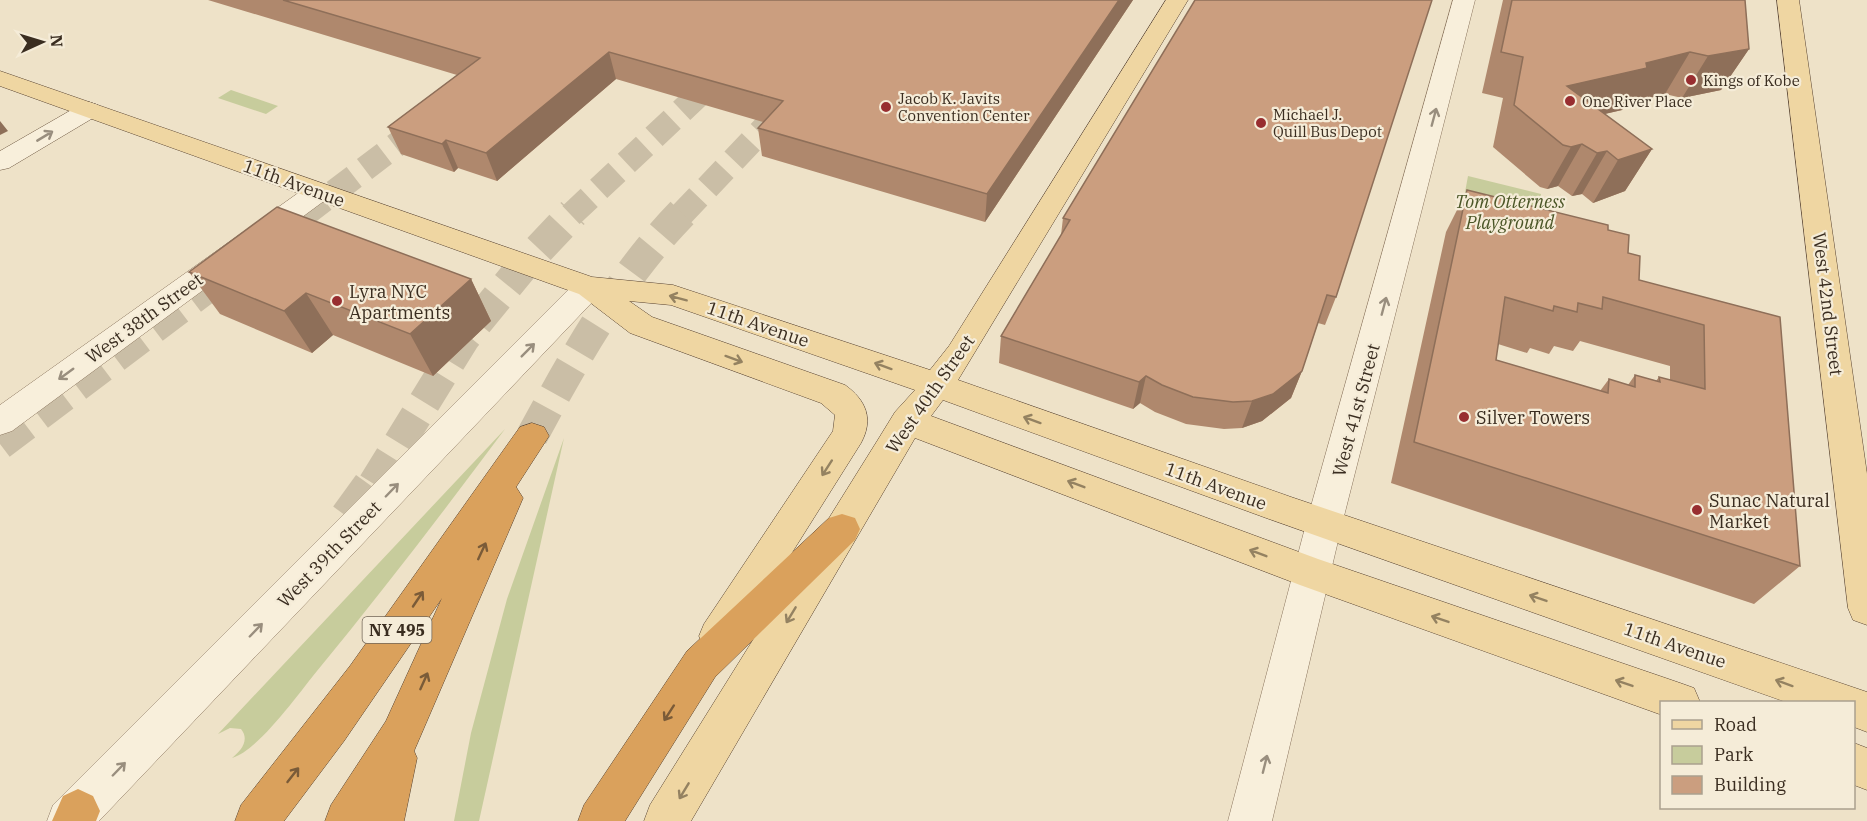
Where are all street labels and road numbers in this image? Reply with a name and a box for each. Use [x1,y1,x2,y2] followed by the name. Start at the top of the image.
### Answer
[240,154,348,212] street label: 11th Avenue
[1808,231,1848,377] street label: West 42nd Street
[81,268,207,368] street label: West 38th Street
[704,296,812,352] street label: 11th Avenue
[881,330,979,458] street label: West 40th Street
[1327,341,1385,479] street label: West 41st Street
[1162,457,1270,515] street label: 11th Avenue
[272,496,386,612] street label: West 39th Street
[362,617,432,643] road number: NY 495
[1621,617,1729,673] street label: 11th Avenue

